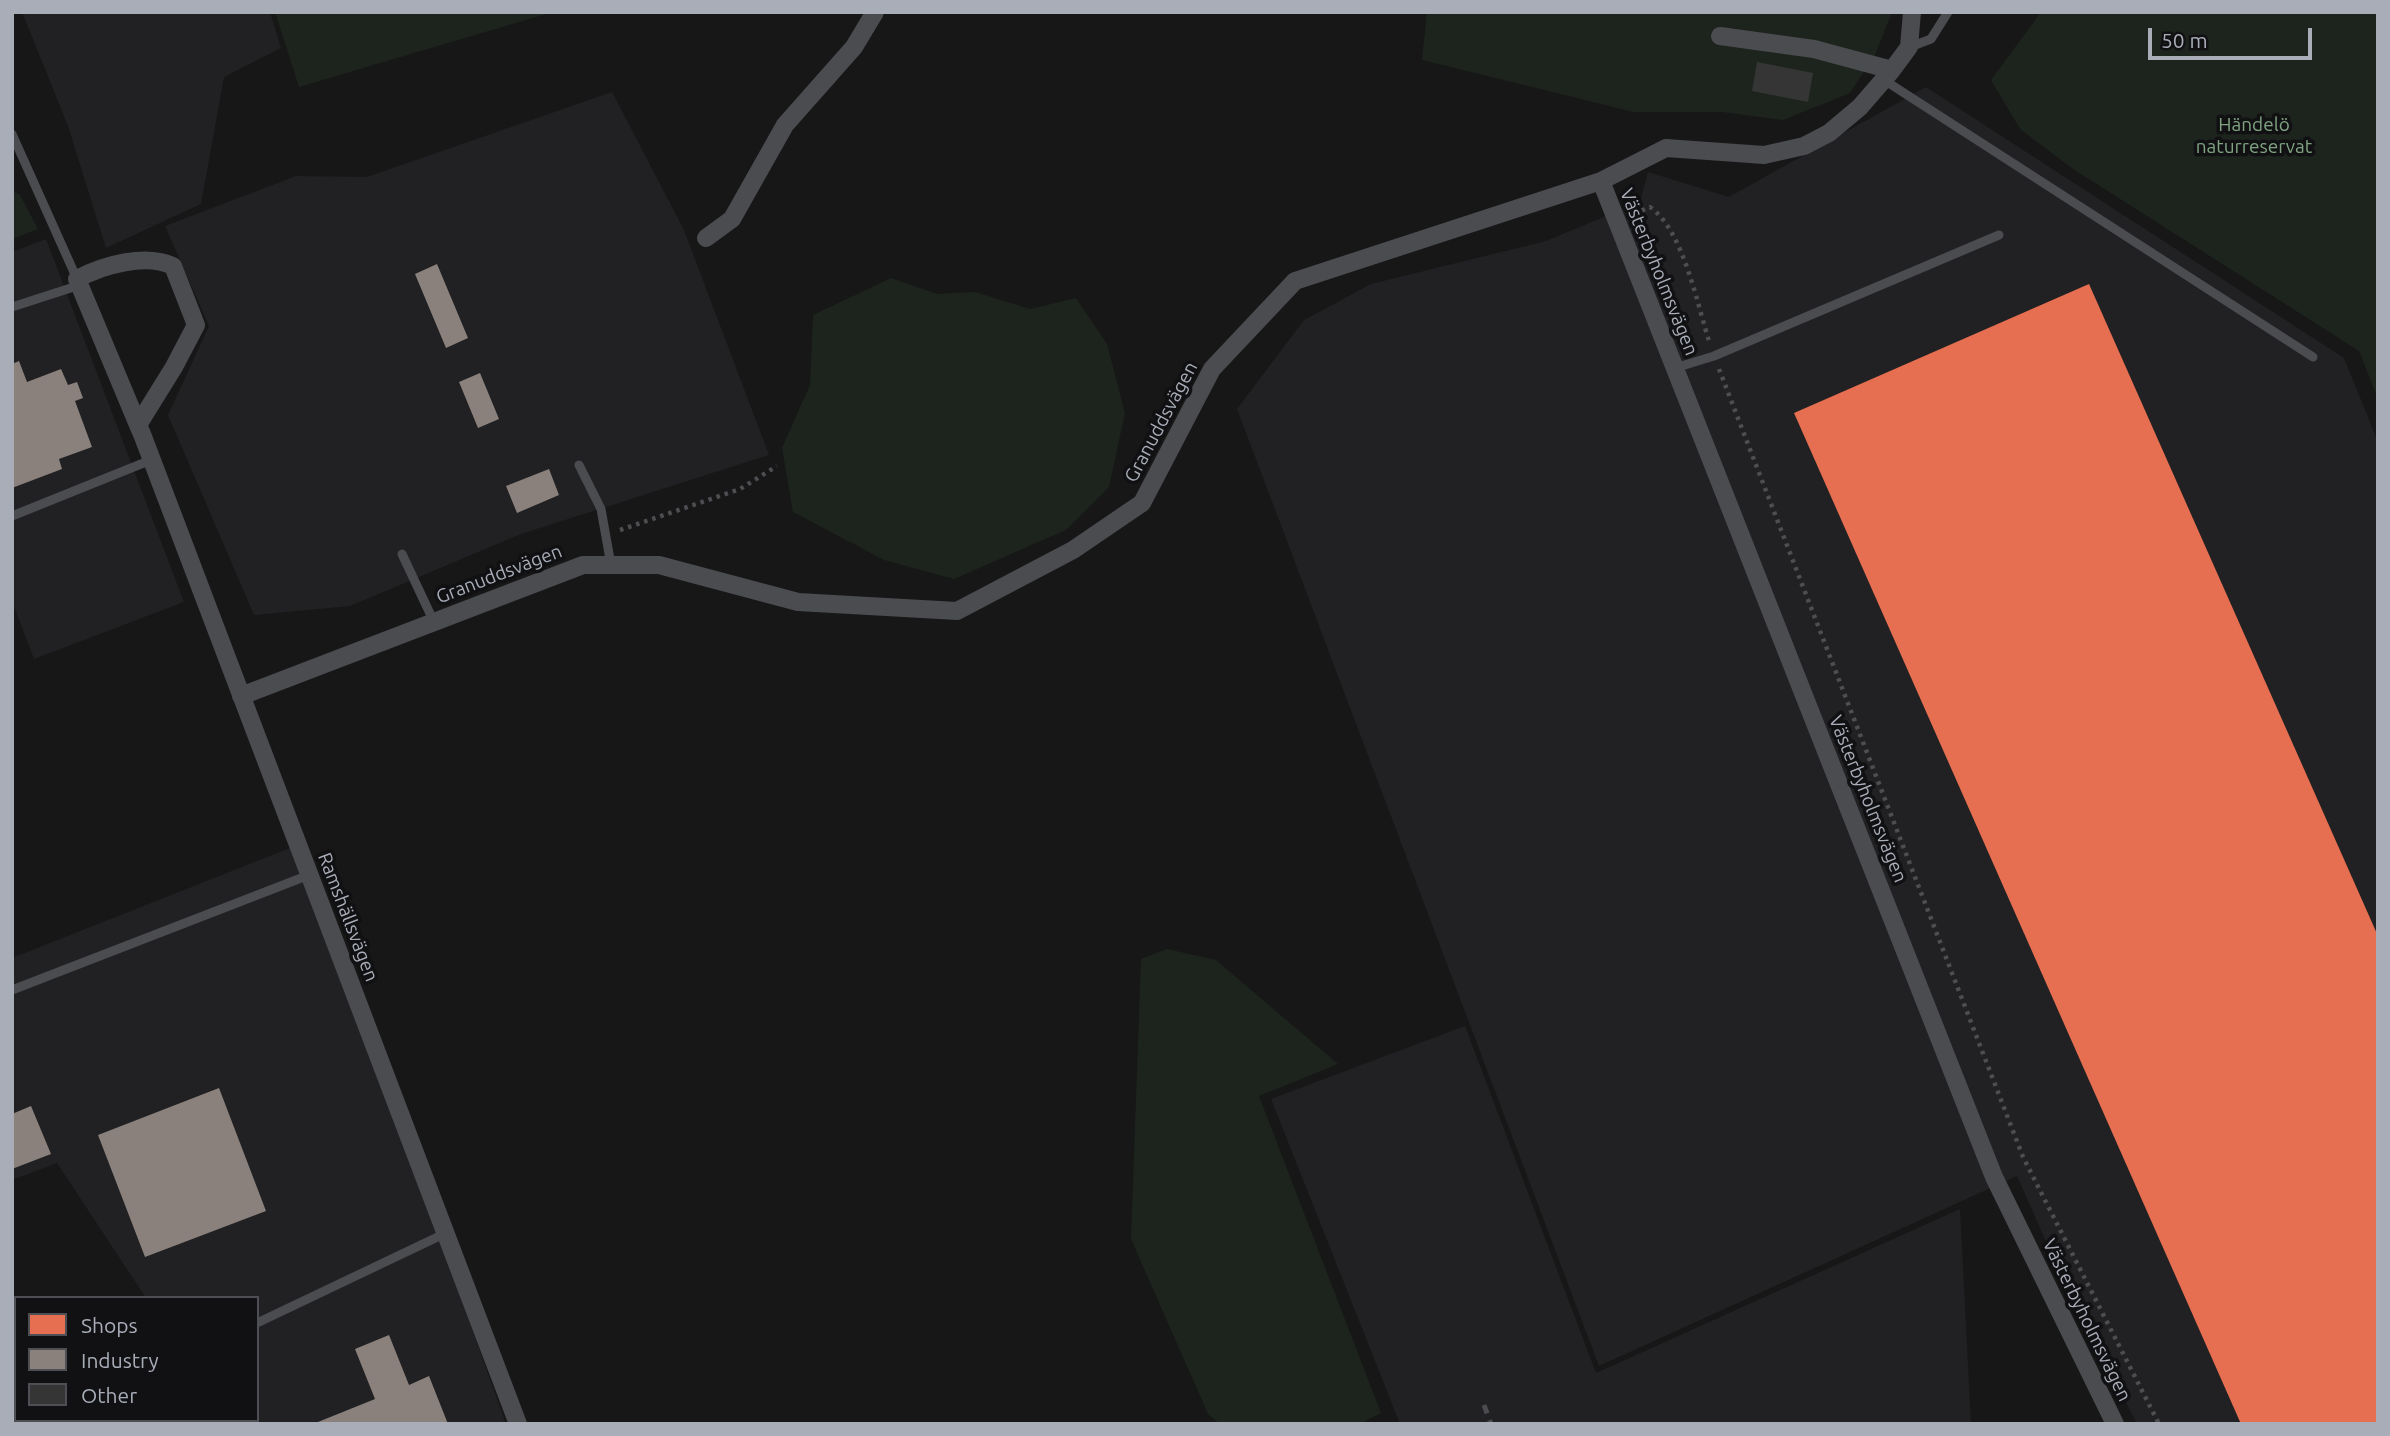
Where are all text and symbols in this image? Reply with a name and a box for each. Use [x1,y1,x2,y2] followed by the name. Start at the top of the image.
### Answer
[2152,14,2316,58] scale bar
[2161,28,2208,52] text: 50 m
[2196,114,2312,158] park label: Händelö naturreservat
[1615,185,1703,359] street label: Västerbyholmsvägen
[1120,358,1202,486] street label: Granuddsvägen
[433,540,565,608] street label: Granuddsvägen
[1824,712,1912,886] street label: Västerbyholmsvägen
[313,849,383,985] street label: Ramshällsvägen
[2038,1235,2136,1405] street label: Västerbyholmsvägen
[14,1296,259,1422] legend
[81,1313,138,1337] text: Shops
[81,1348,159,1372] text: Industry
[81,1383,137,1407] text: Other

